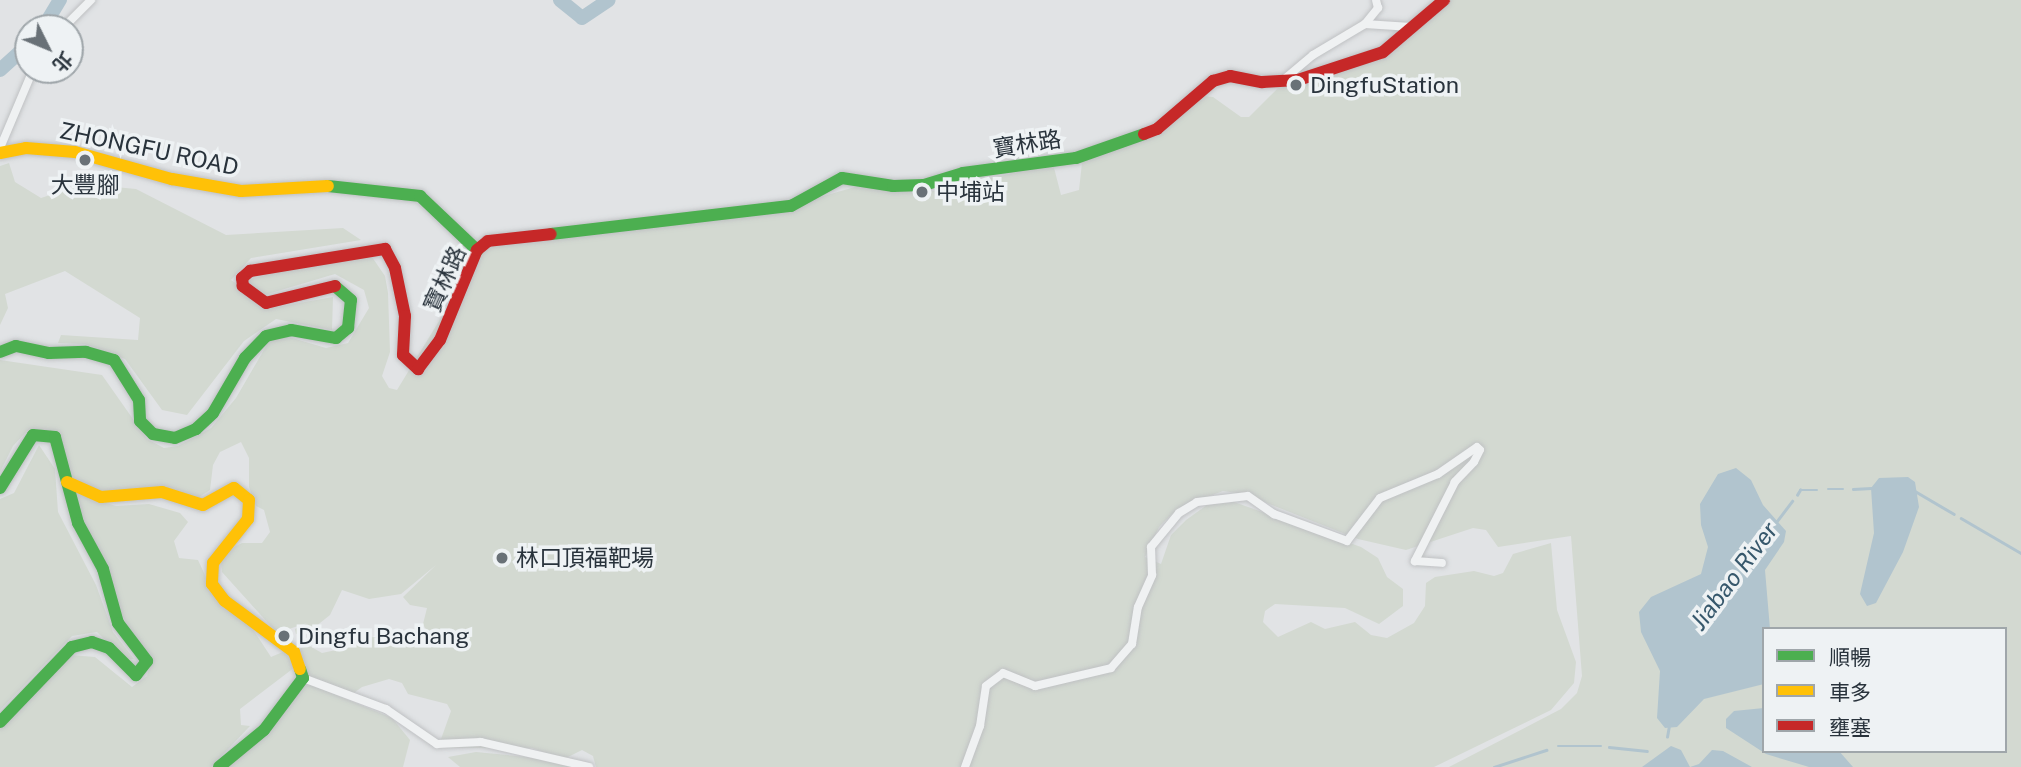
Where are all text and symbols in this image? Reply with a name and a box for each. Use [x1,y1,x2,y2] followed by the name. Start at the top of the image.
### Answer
[14,14,84,84] north arrow
[48,47,77,76] text: 北
[1310,71,1459,99] place label: DingfuStation
[1288,77,1304,93] marker: DingfuStation
[57,117,241,181] street label: ZHONGFU ROAD
[991,125,1063,163] street label: 寶林路
[77,152,93,168] marker: 大豐腳
[51,171,119,199] place label: 大豐腳
[936,178,1005,206] place label: 中埔站
[914,184,930,200] marker: 中埔站
[418,242,472,316] street label: 寶林路
[1684,516,1784,636] water label: Jiabao River
[516,544,654,572] place label: 林口頂福靶場
[494,550,510,566] marker: 林口頂福靶場
[298,622,470,650] place label: Dingfu Bachang
[1762,627,2007,753] legend
[276,628,292,644] marker: Dingfu Bachang
[1829,645,1871,670] text: 順暢
[1829,680,1871,705] text: 車多
[1829,715,1871,740] text: 壅塞

